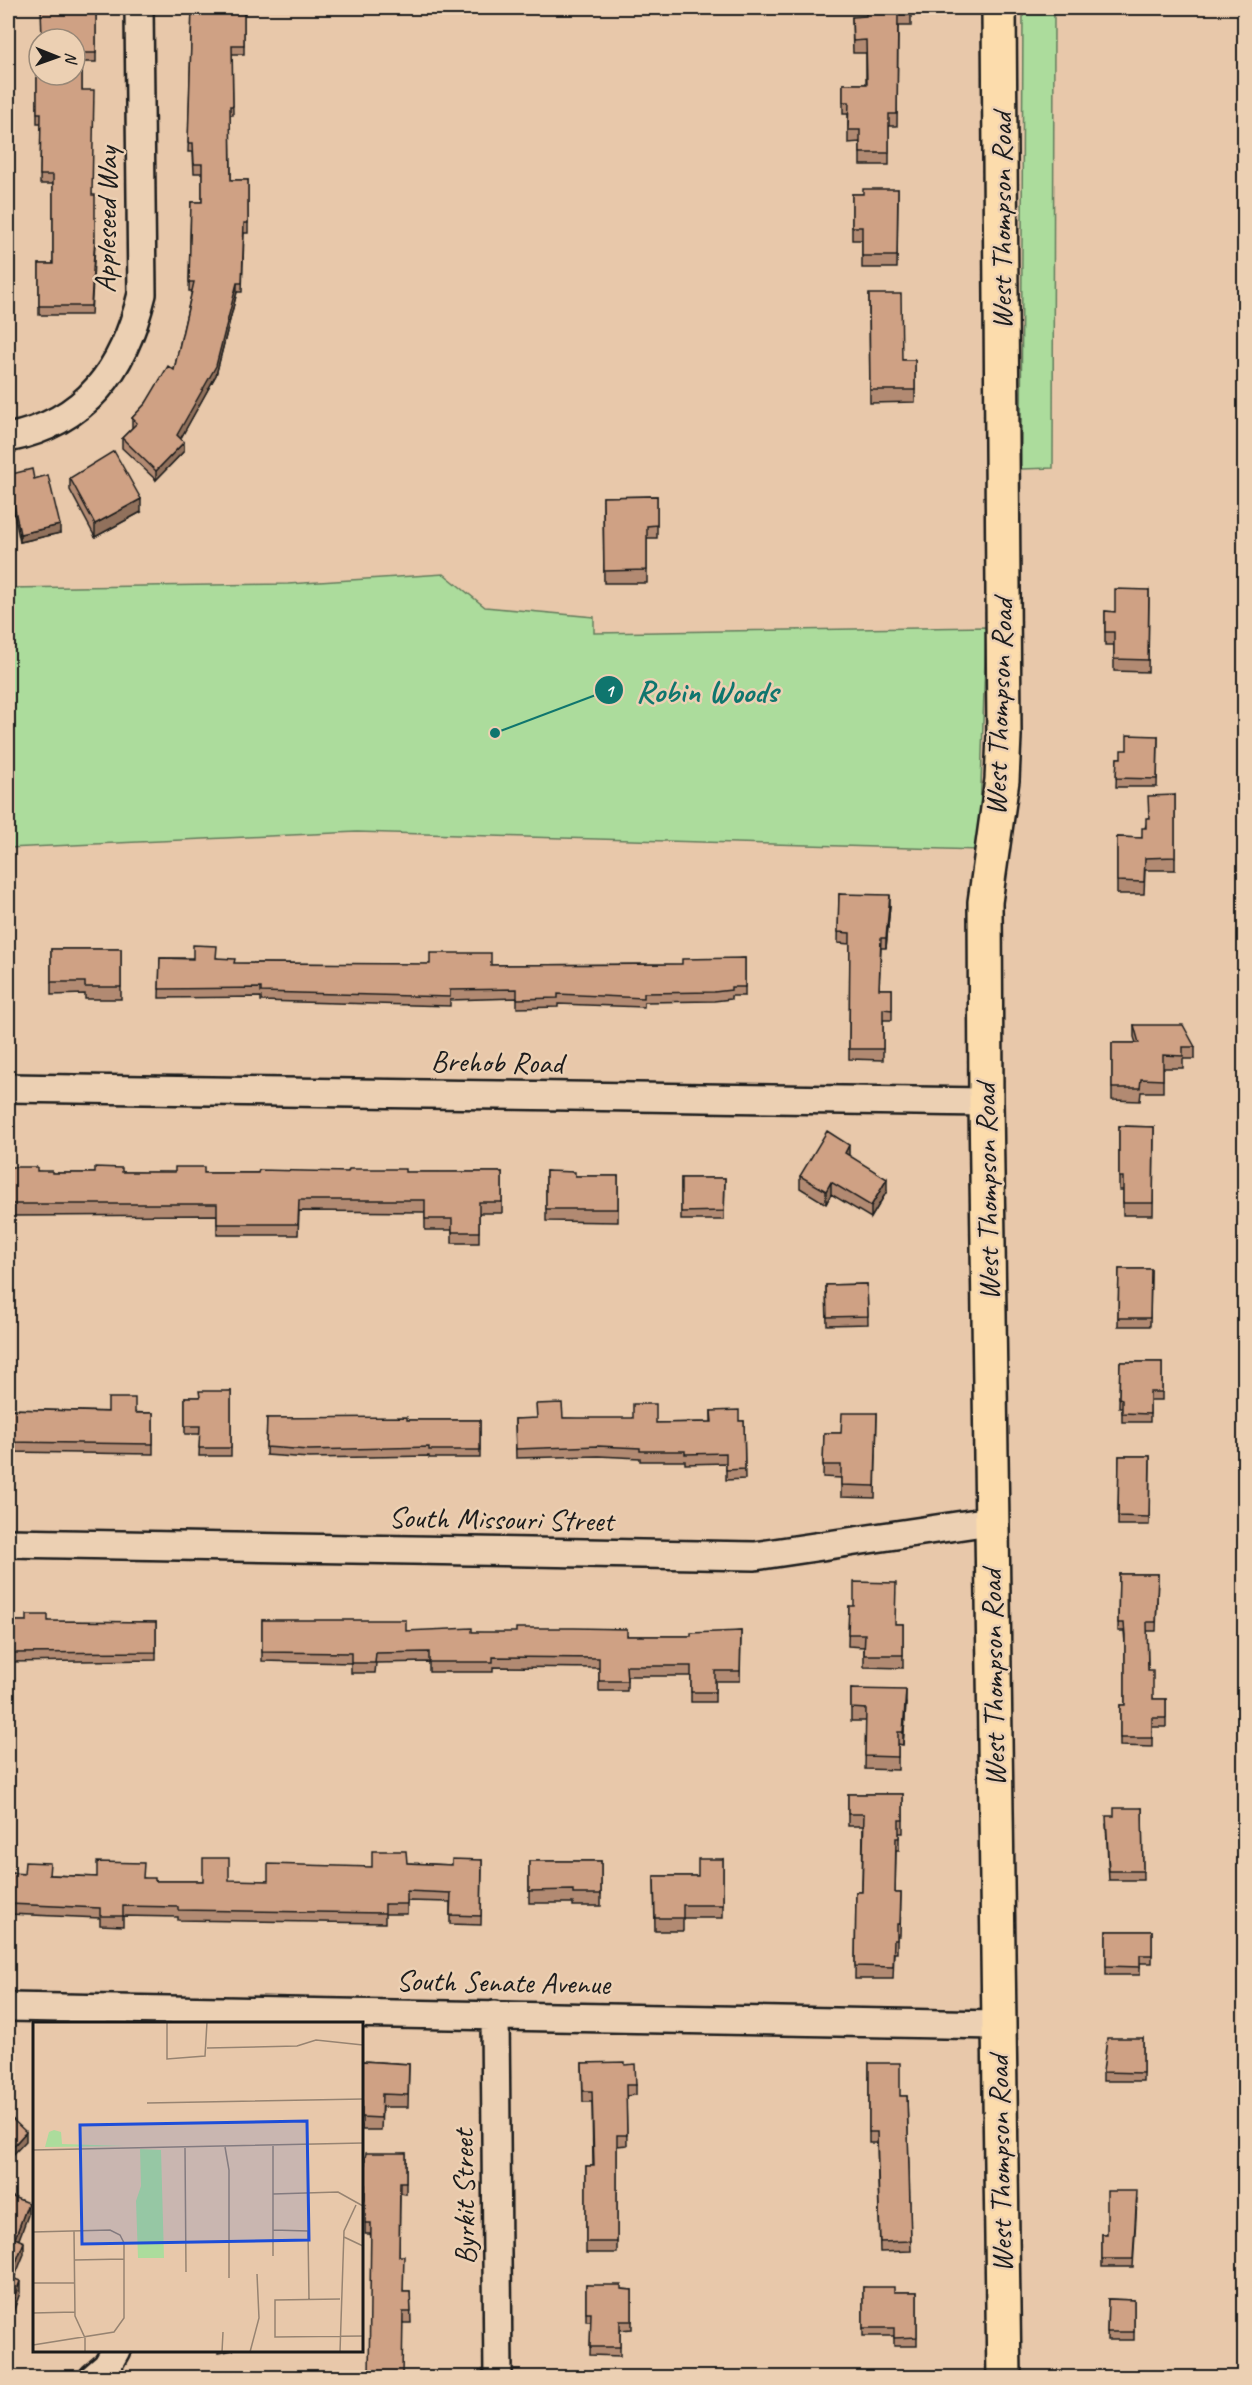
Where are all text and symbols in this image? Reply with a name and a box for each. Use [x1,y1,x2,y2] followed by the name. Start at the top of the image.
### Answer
[27,27,87,87] north arrow
[61,52,81,65] text: N
[982,108,1020,329] street label: West Thompson Road
[86,144,126,293] street label: Appleseed Way
[976,594,1022,816] street label: West Thompson Road
[594,665,790,715] callout: Robin Woods
[636,671,781,712] text: Robin Woods
[605,680,615,702] text: 1
[431,1042,568,1082] street label: Brehob Road
[966,1079,1008,1301] street label: West Thompson Road
[388,1498,617,1540] street label: South Missouri Street
[972,1565,1014,1787] street label: West Thompson Road
[396,1961,612,2003] street label: South Senate Avenue
[33,2022,363,2352] inset map
[979,2051,1021,2273] street label: West Thompson Road
[444,2126,484,2265] street label: Byrkit Street

